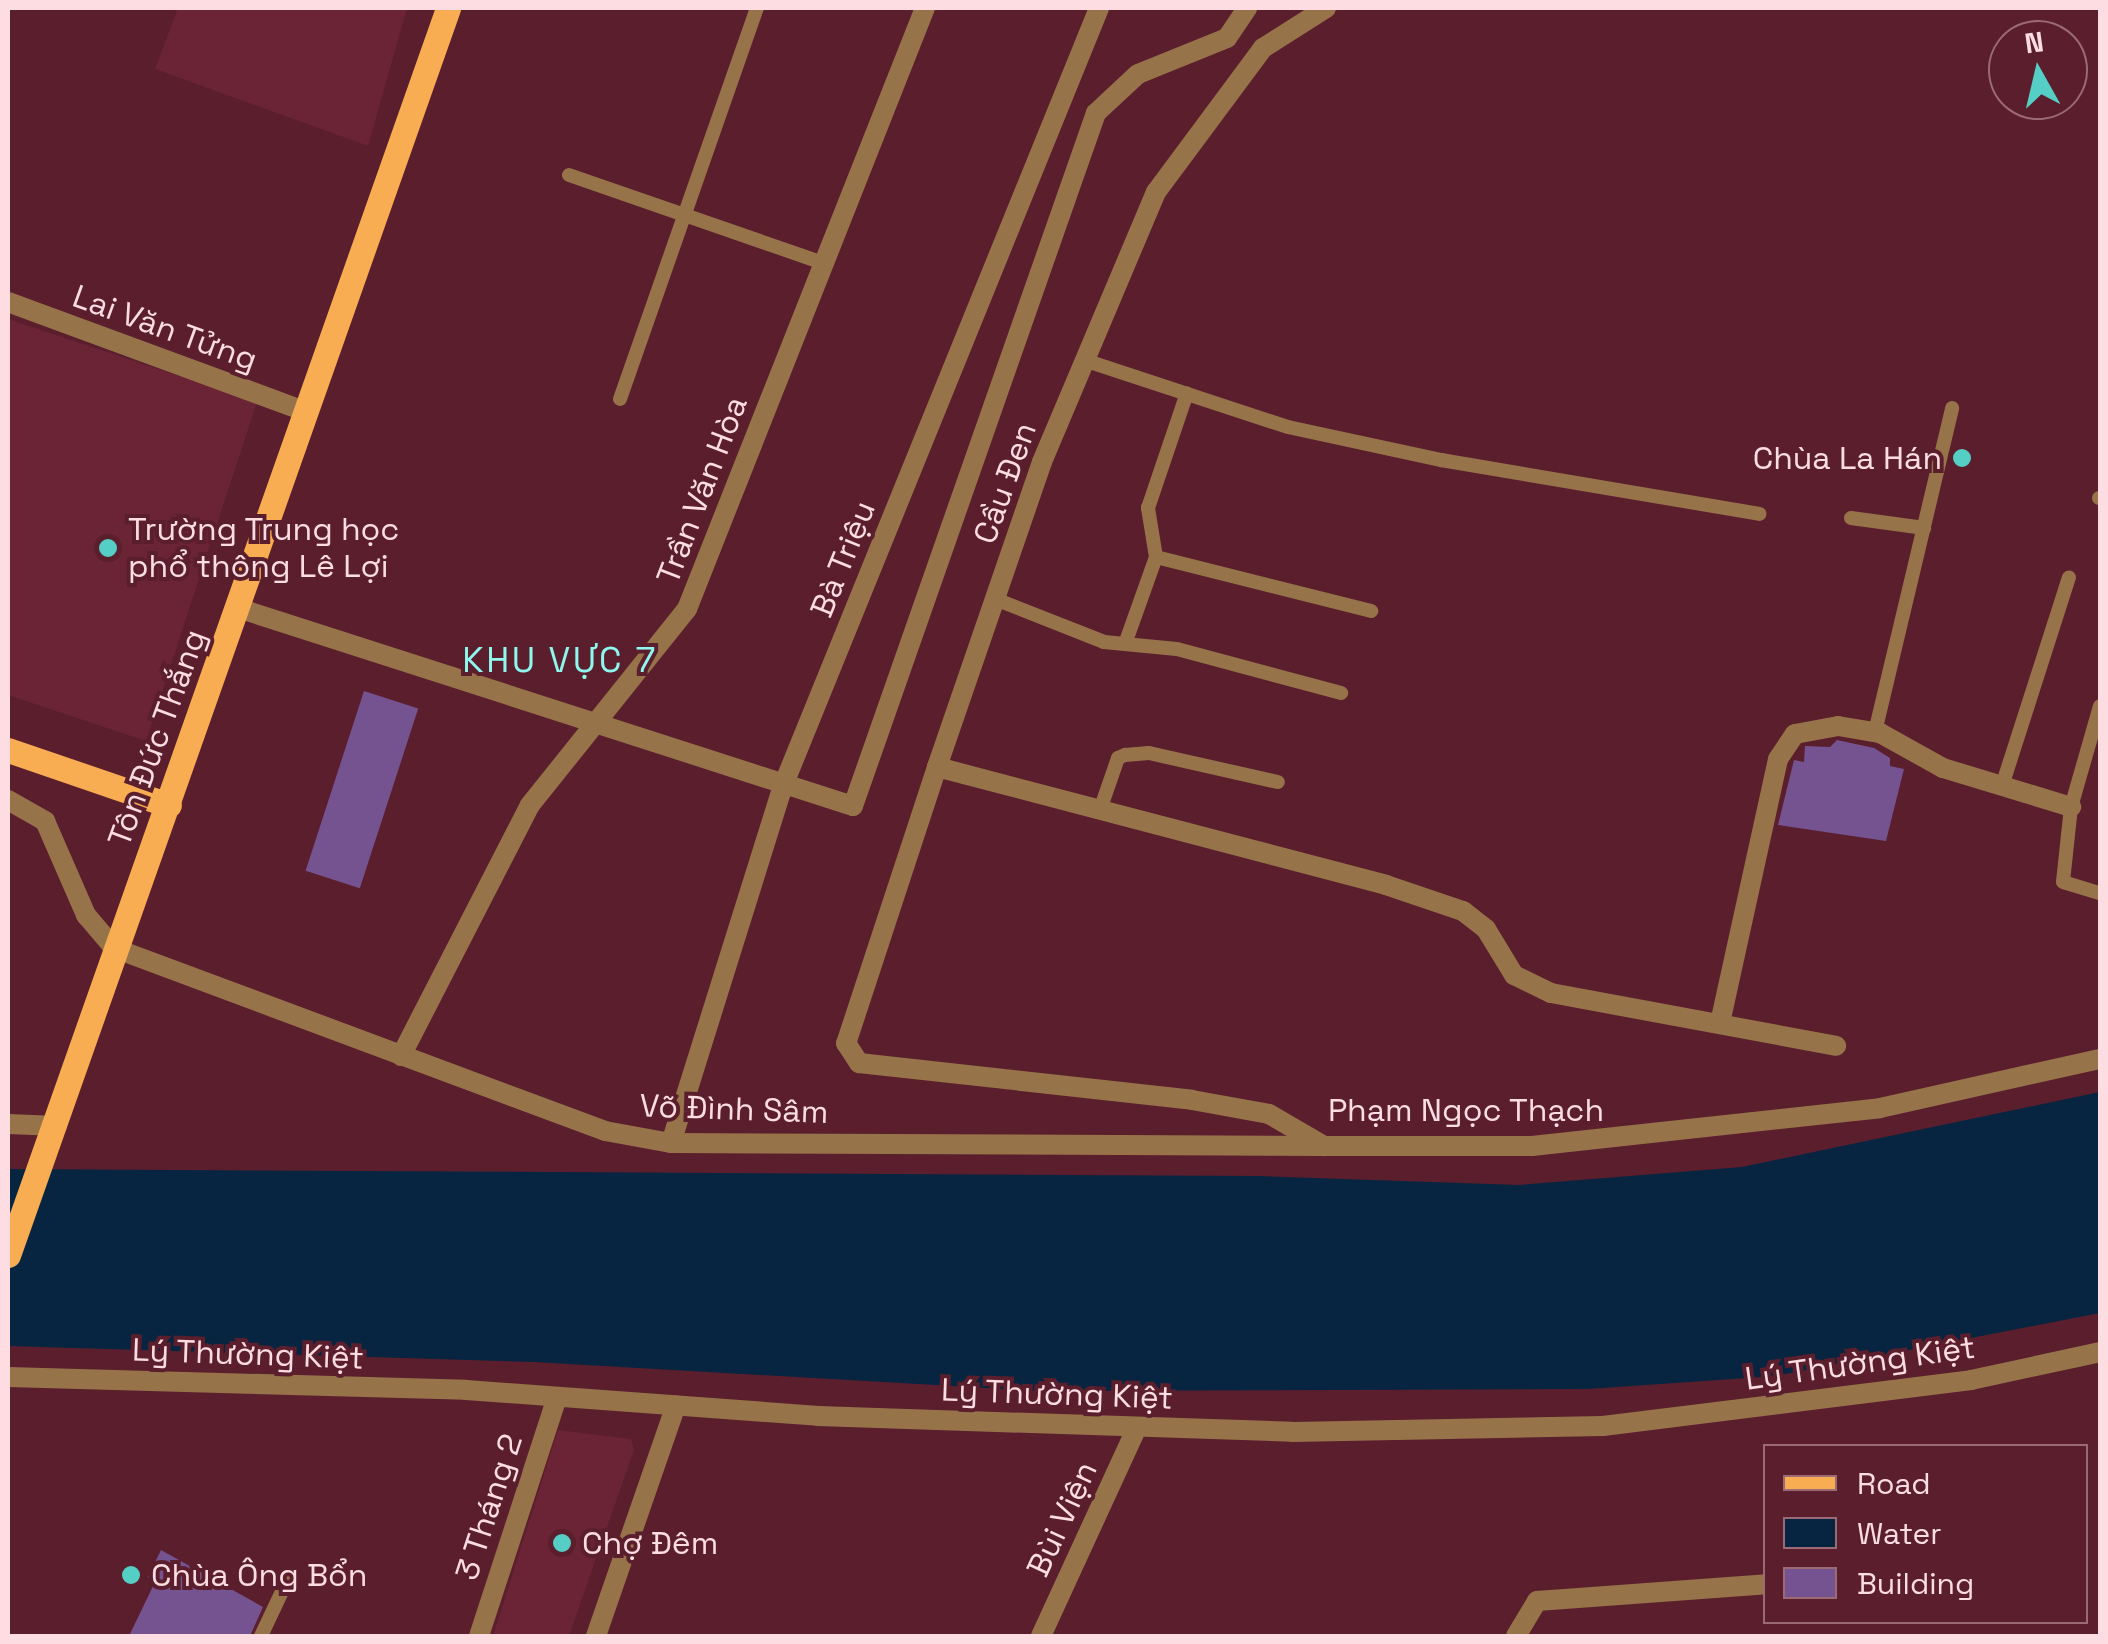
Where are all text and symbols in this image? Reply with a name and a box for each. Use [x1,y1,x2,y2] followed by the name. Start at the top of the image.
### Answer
[1988,20,2088,120] north arrow
[2022,23,2046,61] text: N
[67,277,263,379] street label: Lai Văn Tửng
[649,391,755,589] street label: Trần Văn Hòa
[965,417,1045,549] street label: Cầu Đen
[1753,439,1942,477] place label: Chùa La Hán
[1951,447,1973,469] marker: Chùa La Hán
[802,495,884,623] street label: Bà Triệu
[128,511,400,586] place label: Trường Trung học phổ thông Lê Lợi
[97,537,119,559] marker: Trường Trung học phổ thông Lê Lợi
[100,624,214,852] street label: Tôn Đức Thắng
[462,639,658,681] district label: KHU VỰC 7
[639,1087,829,1131] street label: Võ Đình Sâm
[1327,1091,1605,1129] street label: Phạm Ngọc Thạch
[1742,1328,1978,1398] street label: Lý Thường Kiệt
[131,1331,365,1377] street label: Lý Thường Kiệt
[940,1371,1174,1417] street label: Lý Thường Kiệt
[447,1429,531,1585] street label: 3 Tháng 2
[1763,1444,2088,1624] legend
[1019,1455,1105,1583] street label: Bùi Viện
[1857,1464,1931,1503] text: Road
[1857,1514,1942,1553] text: Water
[582,1524,718,1562] place label: Chợ Đêm
[551,1532,573,1554] marker: Chợ Đêm
[151,1556,367,1594] place label: Chùa Ông Bổn
[120,1564,142,1586] marker: Chùa Ông Bổn
[1857,1564,1974,1603] text: Building

